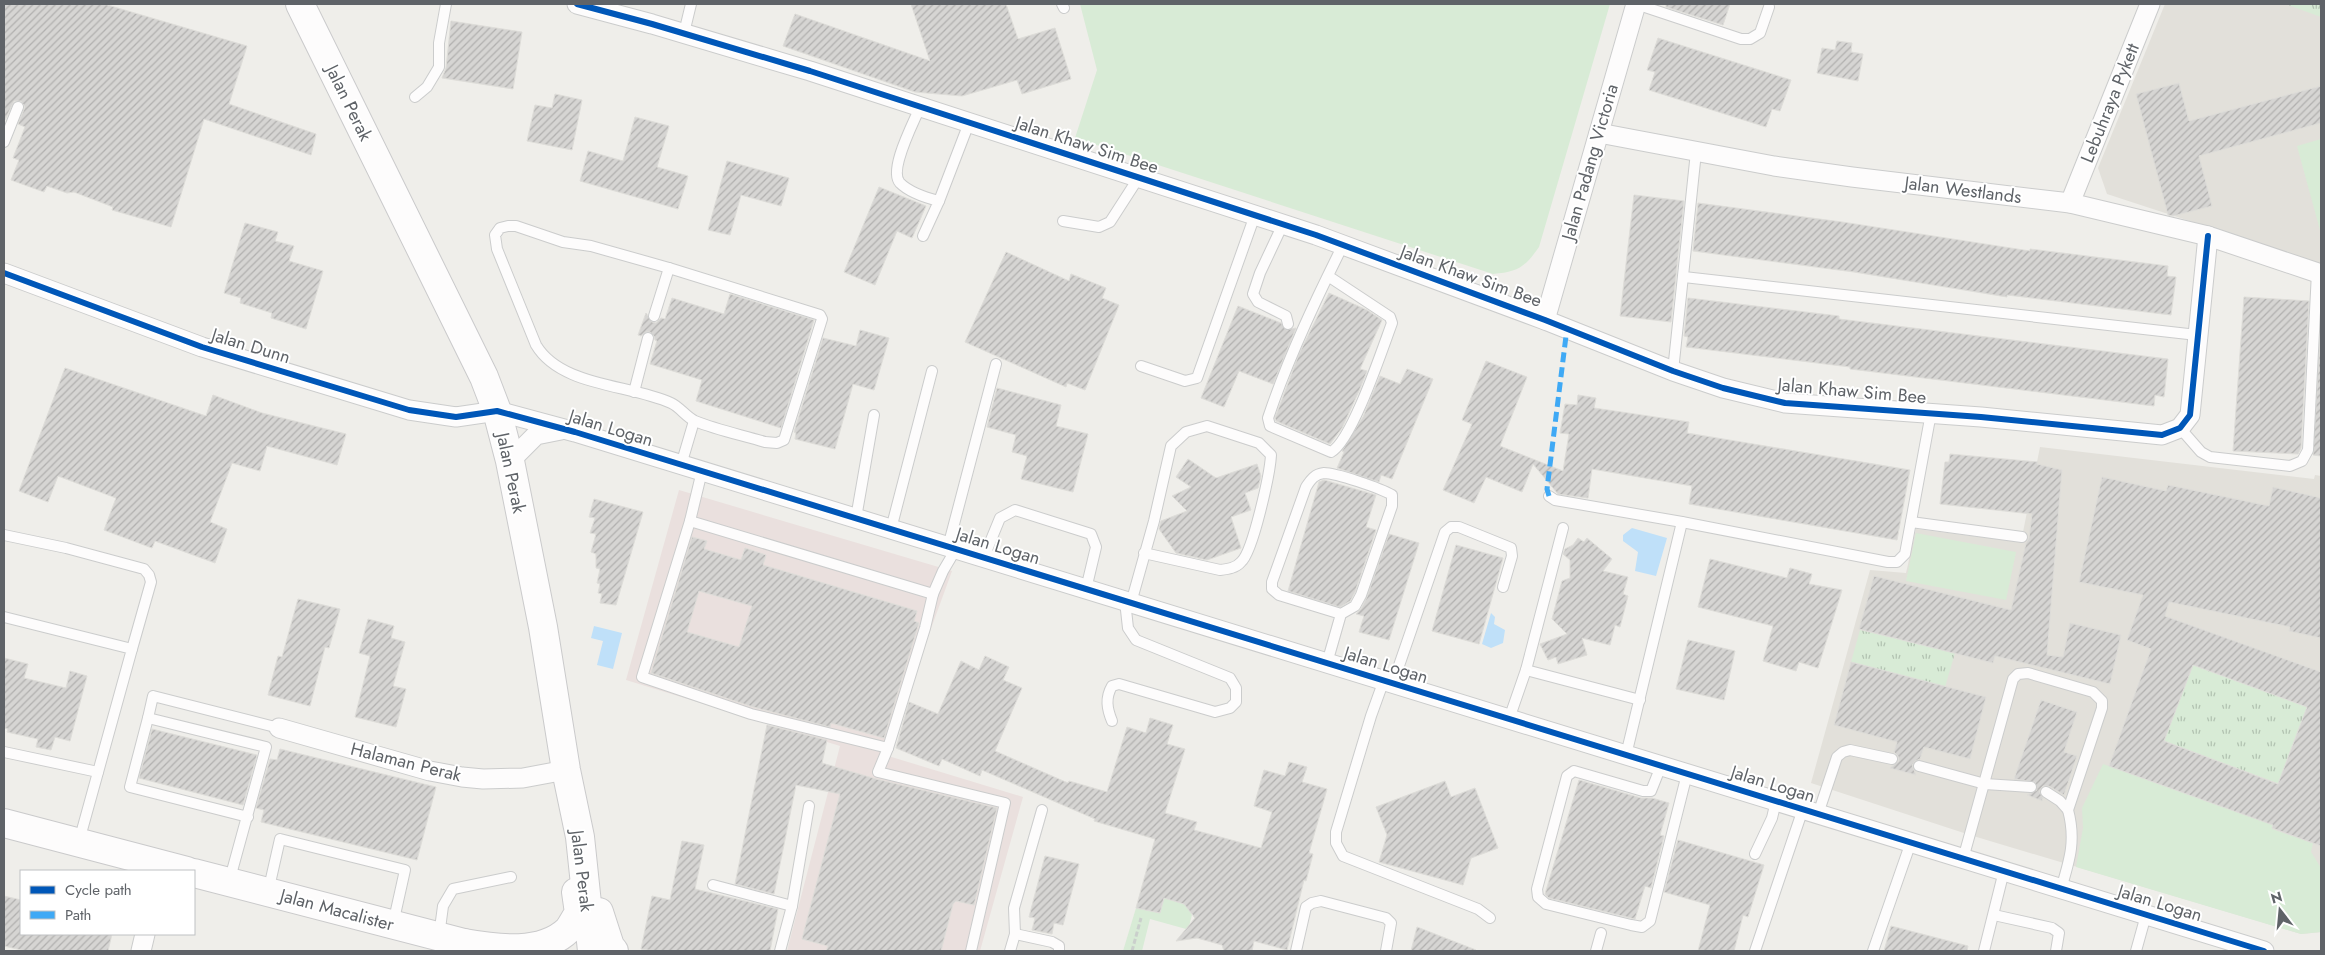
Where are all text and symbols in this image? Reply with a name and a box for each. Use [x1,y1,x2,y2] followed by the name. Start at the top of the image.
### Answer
[2074,39,2146,167] street label: Lebuhraya Pykett
[318,59,379,146] street label: Jalan Perak
[1555,81,1625,245] street label: Jalan Padang Victoria
[1010,109,1162,180] street label: Jalan Khaw Sim Bee
[1901,170,2023,210] street label: Jalan Westlands
[1395,238,1545,314] street label: Jalan Khaw Sim Bee
[206,321,294,370] street label: Jalan Dunn
[1775,371,1927,410] street label: Jalan Khaw Sim Bee
[564,402,656,453] street label: Jalan Logan
[489,428,532,516] street label: Jalan Perak
[951,520,1043,571] street label: Jalan Logan
[1339,639,1431,690] street label: Jalan Logan
[348,736,464,788] street label: Halaman Perak
[1726,758,1818,809] street label: Jalan Logan
[564,827,600,913] street label: Jalan Perak
[20,870,195,935] legend
[2113,877,2205,928] street label: Jalan Logan
[65,879,132,901] text: Cycle path
[275,882,398,938] street label: Jalan Macalister
[2255,885,2305,935] north arrow
[2268,886,2285,909] text: N
[65,904,91,926] text: Path

